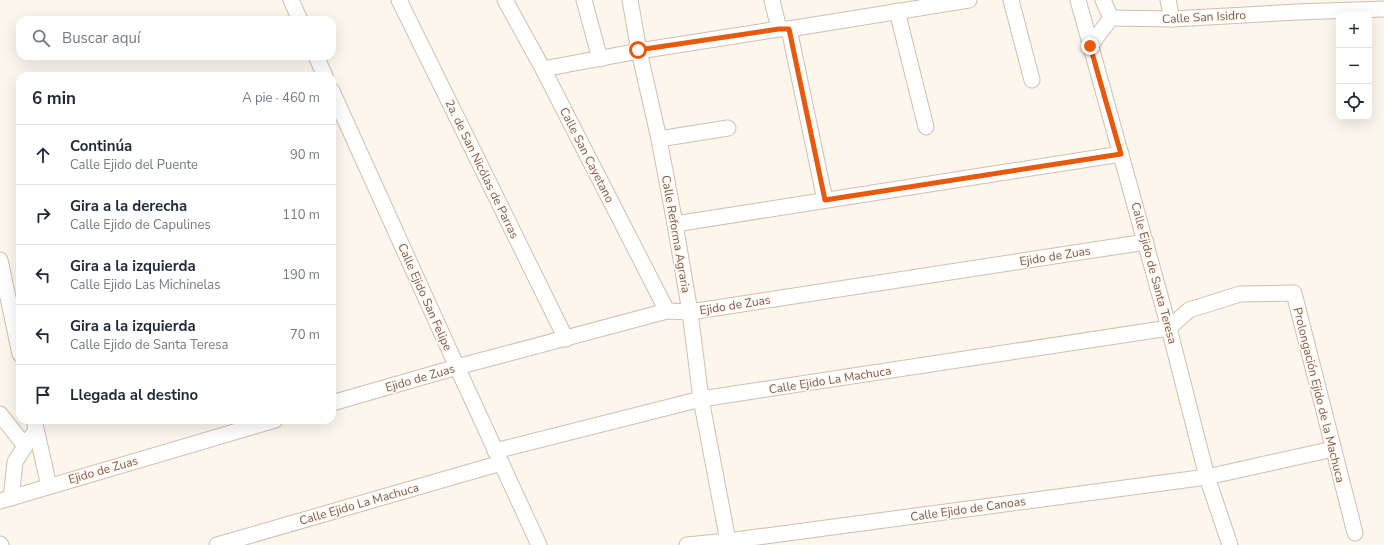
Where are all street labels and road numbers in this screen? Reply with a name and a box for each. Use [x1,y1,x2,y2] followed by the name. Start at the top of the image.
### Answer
[1162,7,1247,27] street label: Calle San Isidro
[441,97,523,241] street label: 2a. de San Nicólas de Parras
[556,105,618,206] street label: Calle San Cayetano
[658,174,694,294] street label: Calle Reforma Agraria
[1127,200,1181,346] street label: Calle Ejido de Santa Teresa
[394,241,456,353] street label: Calle Ejido San Felipe
[1018,242,1092,270] street label: Ejido de Zuas
[698,291,772,319] street label: Ejido de Zuas
[1289,306,1349,484] street label: Prolongación Ejido de la Machuca
[383,360,457,396] street label: Ejido de Zuas
[768,362,892,398] street label: Calle Ejido La Machuca
[66,452,140,488] street label: Ejido de Zuas
[297,479,421,529] street label: Calle Ejido La Machuca
[909,493,1027,525] street label: Calle Ejido de Canoas

